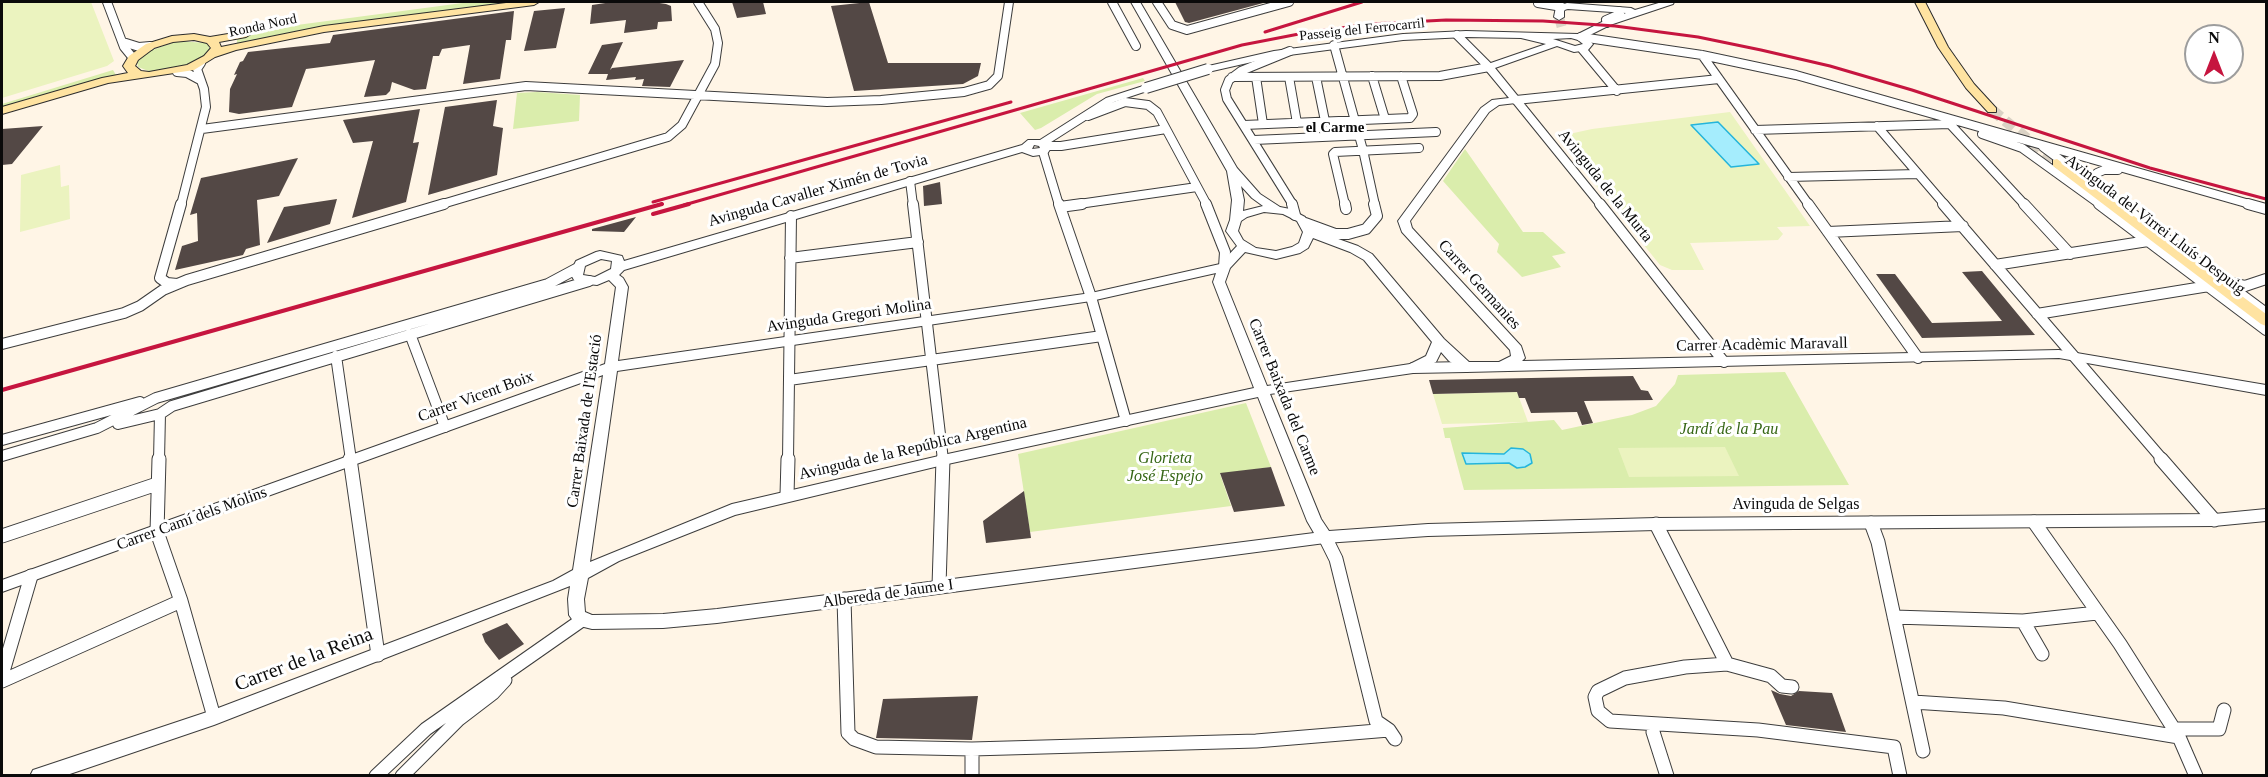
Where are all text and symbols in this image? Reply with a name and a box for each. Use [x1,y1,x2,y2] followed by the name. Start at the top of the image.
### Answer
[228,11,298,41] street label: Ronda Nord
[1298,15,1426,45] street label: Passeig del Ferrocarril
[2184,24,2244,84] north arrow
[2208,29,2220,46] text: N
[1306,119,1364,137] district label: el Carme
[1554,126,1656,246] street label: Avinguda de la Murta
[706,150,930,232] street label: Avinguda Cavaller Ximén de Tovia
[2061,151,2249,299] street label: Avinguda del Virrei Lluís Despuig
[1434,236,1524,334] street label: Carrer Germanies
[766,295,932,337] street label: Avinguda Gregori Molina
[1244,316,1324,478] street label: Carrer Baixada del Carme
[563,333,607,509] street label: Carrer Baixada de l'Estació
[1676,334,1848,356] street label: Carrer Acadèmic Maravall
[416,367,536,427] street label: Carrer Vicent Boix
[797,413,1029,485] street label: Avinguda de la República Argentina
[1680,420,1778,440] park label: Jardí de la Pau
[1127,449,1203,487] park label: Glorieta José Espejo
[114,483,270,555] street label: Carrer Camí dels Molins
[1733,495,1859,515] street label: Avinguda de Selgas
[821,575,955,613] street label: Albereda de Jaume I
[232,623,376,697] street label: Carrer de la Reina

